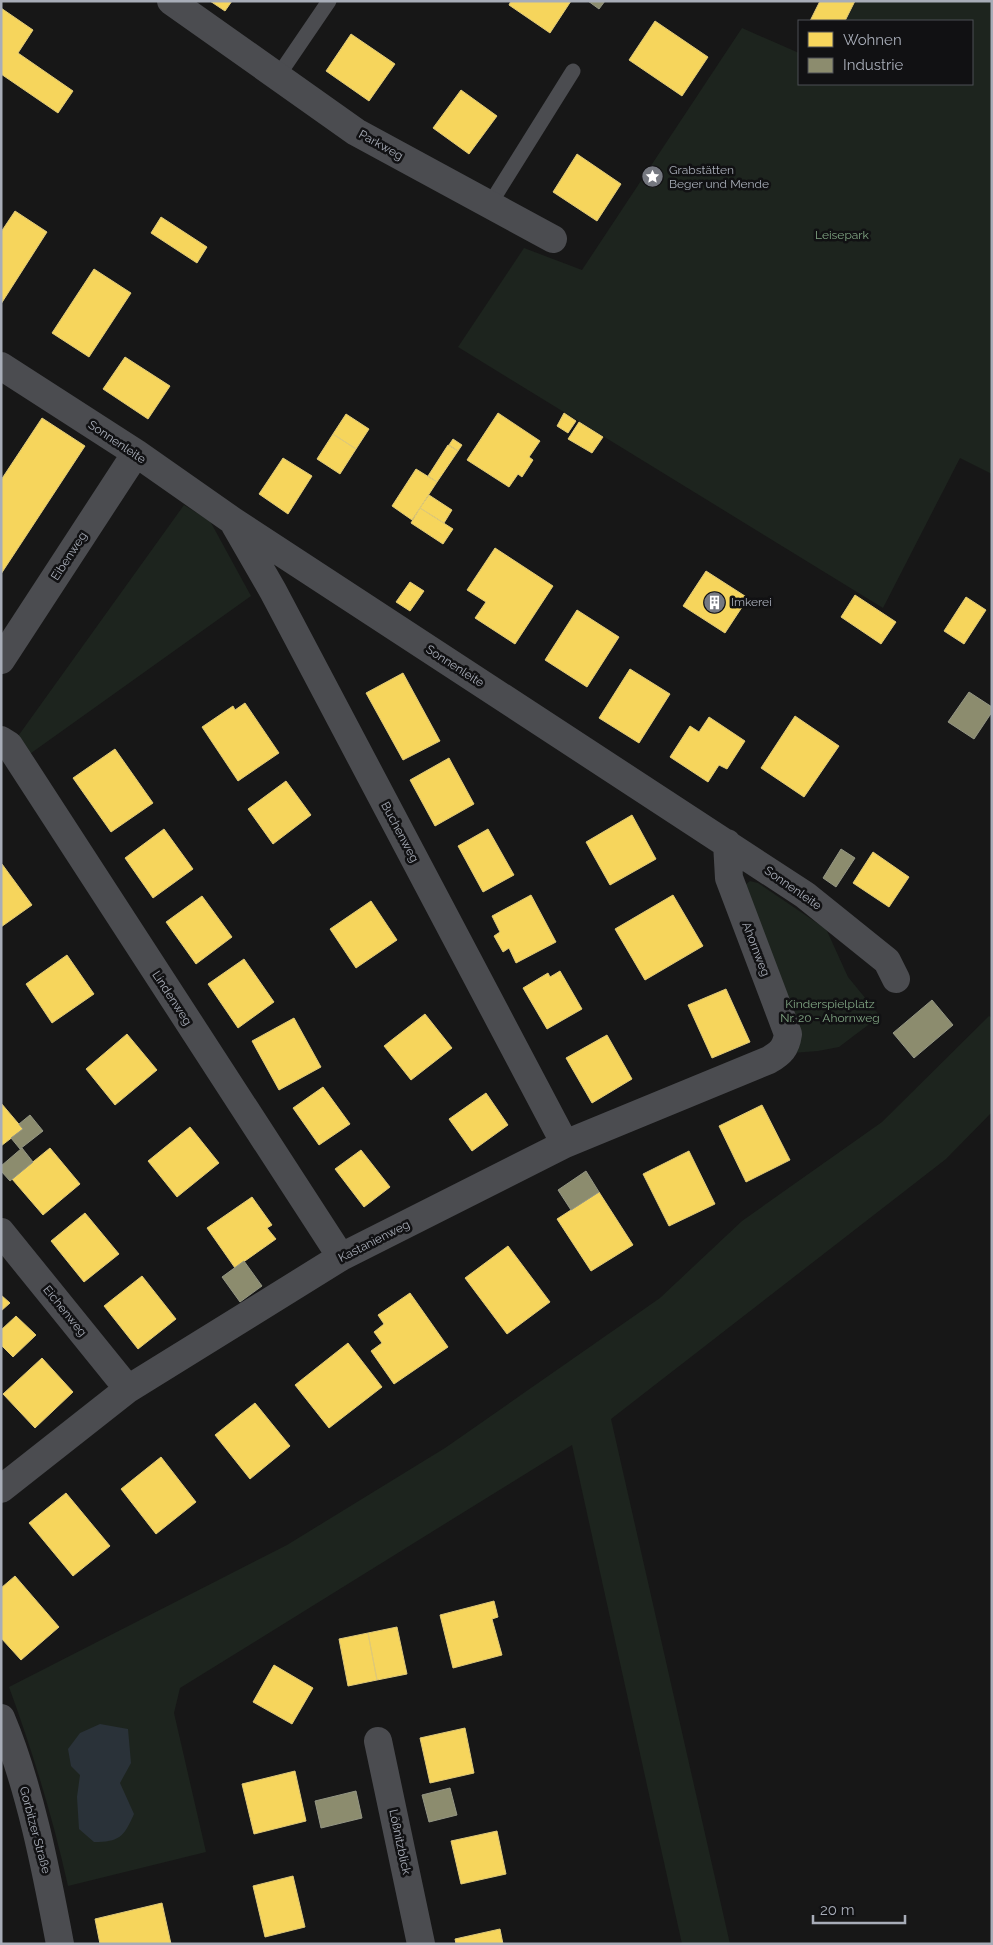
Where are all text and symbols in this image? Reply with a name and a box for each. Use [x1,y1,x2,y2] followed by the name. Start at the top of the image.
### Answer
[798,20,973,85] legend
[843,31,902,49] text: Wohnen
[843,56,904,74] text: Industrie
[356,127,406,163] street label: Parkweg
[669,163,769,191] place label: Grabstätten Beger und Mende
[641,165,665,189] place icon: Grabstätten Beger und Mende
[815,228,870,242] park label: Leisepark
[86,418,148,466] street label: Sonnenleite
[48,529,90,583] street label: Eibenweg
[703,590,727,614] building icon: Imkerei
[731,595,772,609] place label: Imkerei
[423,642,487,690] street label: Sonnenleite
[378,799,422,865] street label: Buchenweg
[762,863,824,913] street label: Sonnenleite
[739,920,773,978] street label: Ahornweg
[149,968,195,1028] street label: Lindenweg
[780,997,880,1025] park label: Kinderspielplatz Nr. 20 - Ahornweg
[336,1217,412,1265] street label: Kastanienweg
[40,1283,90,1339] street label: Eichenweg
[17,1785,53,1875] street label: Gorbitzer Straße
[386,1808,414,1877] street label: Lößnitzblick
[813,1892,906,1924] scale bar
[820,1901,855,1919] text: 20 m

